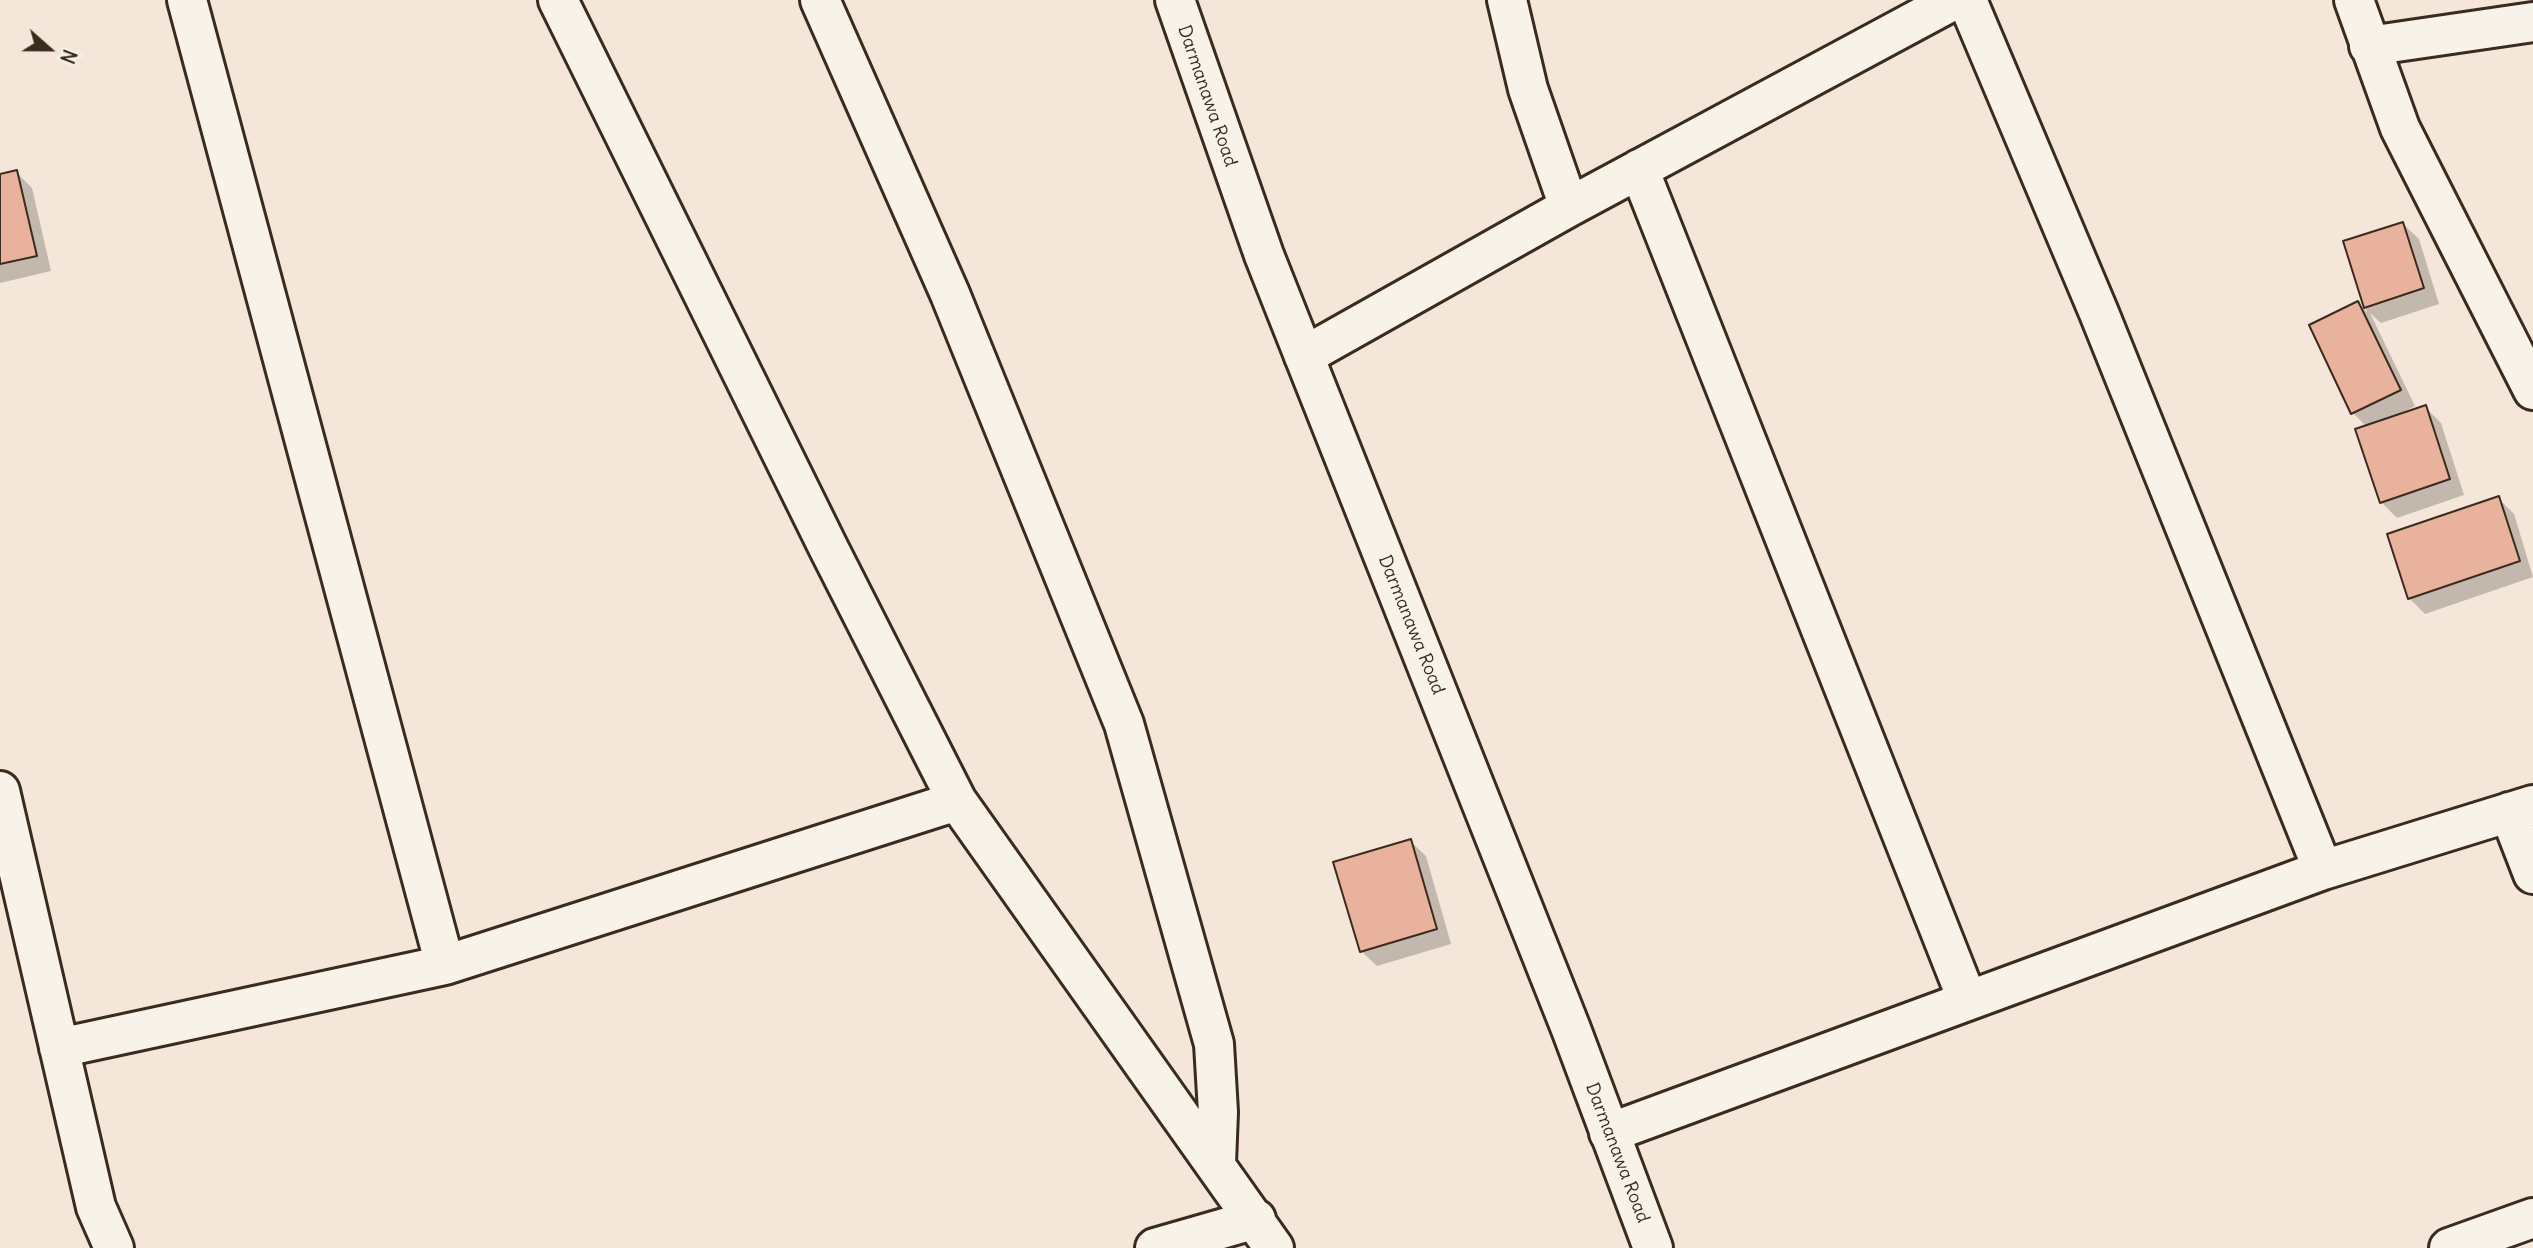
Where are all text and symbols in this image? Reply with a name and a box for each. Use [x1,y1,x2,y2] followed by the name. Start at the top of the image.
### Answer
[14,14,84,84] north arrow
[1173,22,1241,170] street label: Darmanawa Road
[55,46,82,67] text: N
[1373,552,1449,698] street label: Darmanawa Road
[1580,1080,1654,1226] street label: Darmanawa Road

